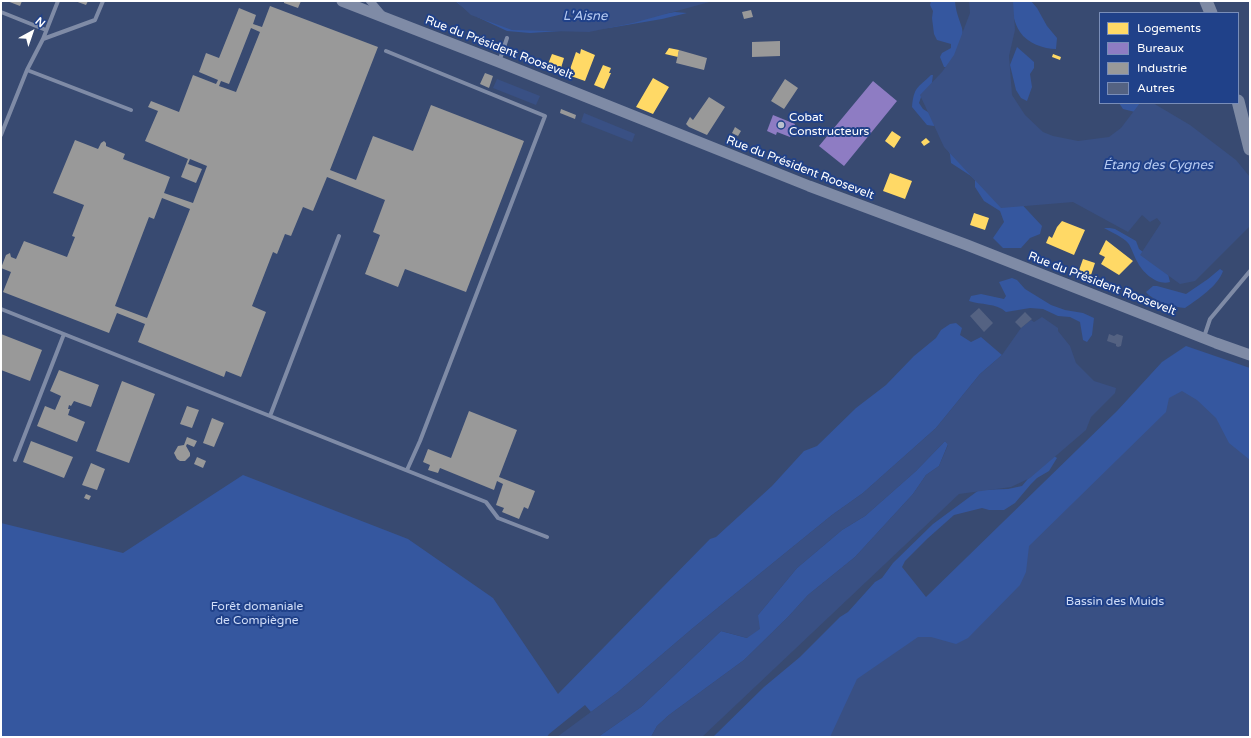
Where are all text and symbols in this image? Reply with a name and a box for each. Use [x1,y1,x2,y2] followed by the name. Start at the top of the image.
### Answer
[563,9,607,25] water label: L'Aisne
[12,12,52,52] north arrow
[1099,12,1239,104] legend
[423,13,575,83] street label: Rue du Président Roosevelt
[32,15,48,30] text: N
[1137,21,1201,35] text: Logements
[1137,41,1184,55] text: Bureaux
[1137,61,1187,75] text: Industrie
[1137,81,1175,95] text: Autres
[789,111,869,139] place label: Cobat Constructeurs
[776,120,786,130] marker: Cobat Constructeurs
[724,133,876,203] street label: Rue du Président Roosevelt
[1103,158,1213,174] water label: Étang des Cygnes
[1026,249,1178,319] street label: Rue du Président Roosevelt
[1066,595,1164,609] park label: Bassin des Muids
[211,600,303,628] park label: Forêt domaniale de Compiègne

